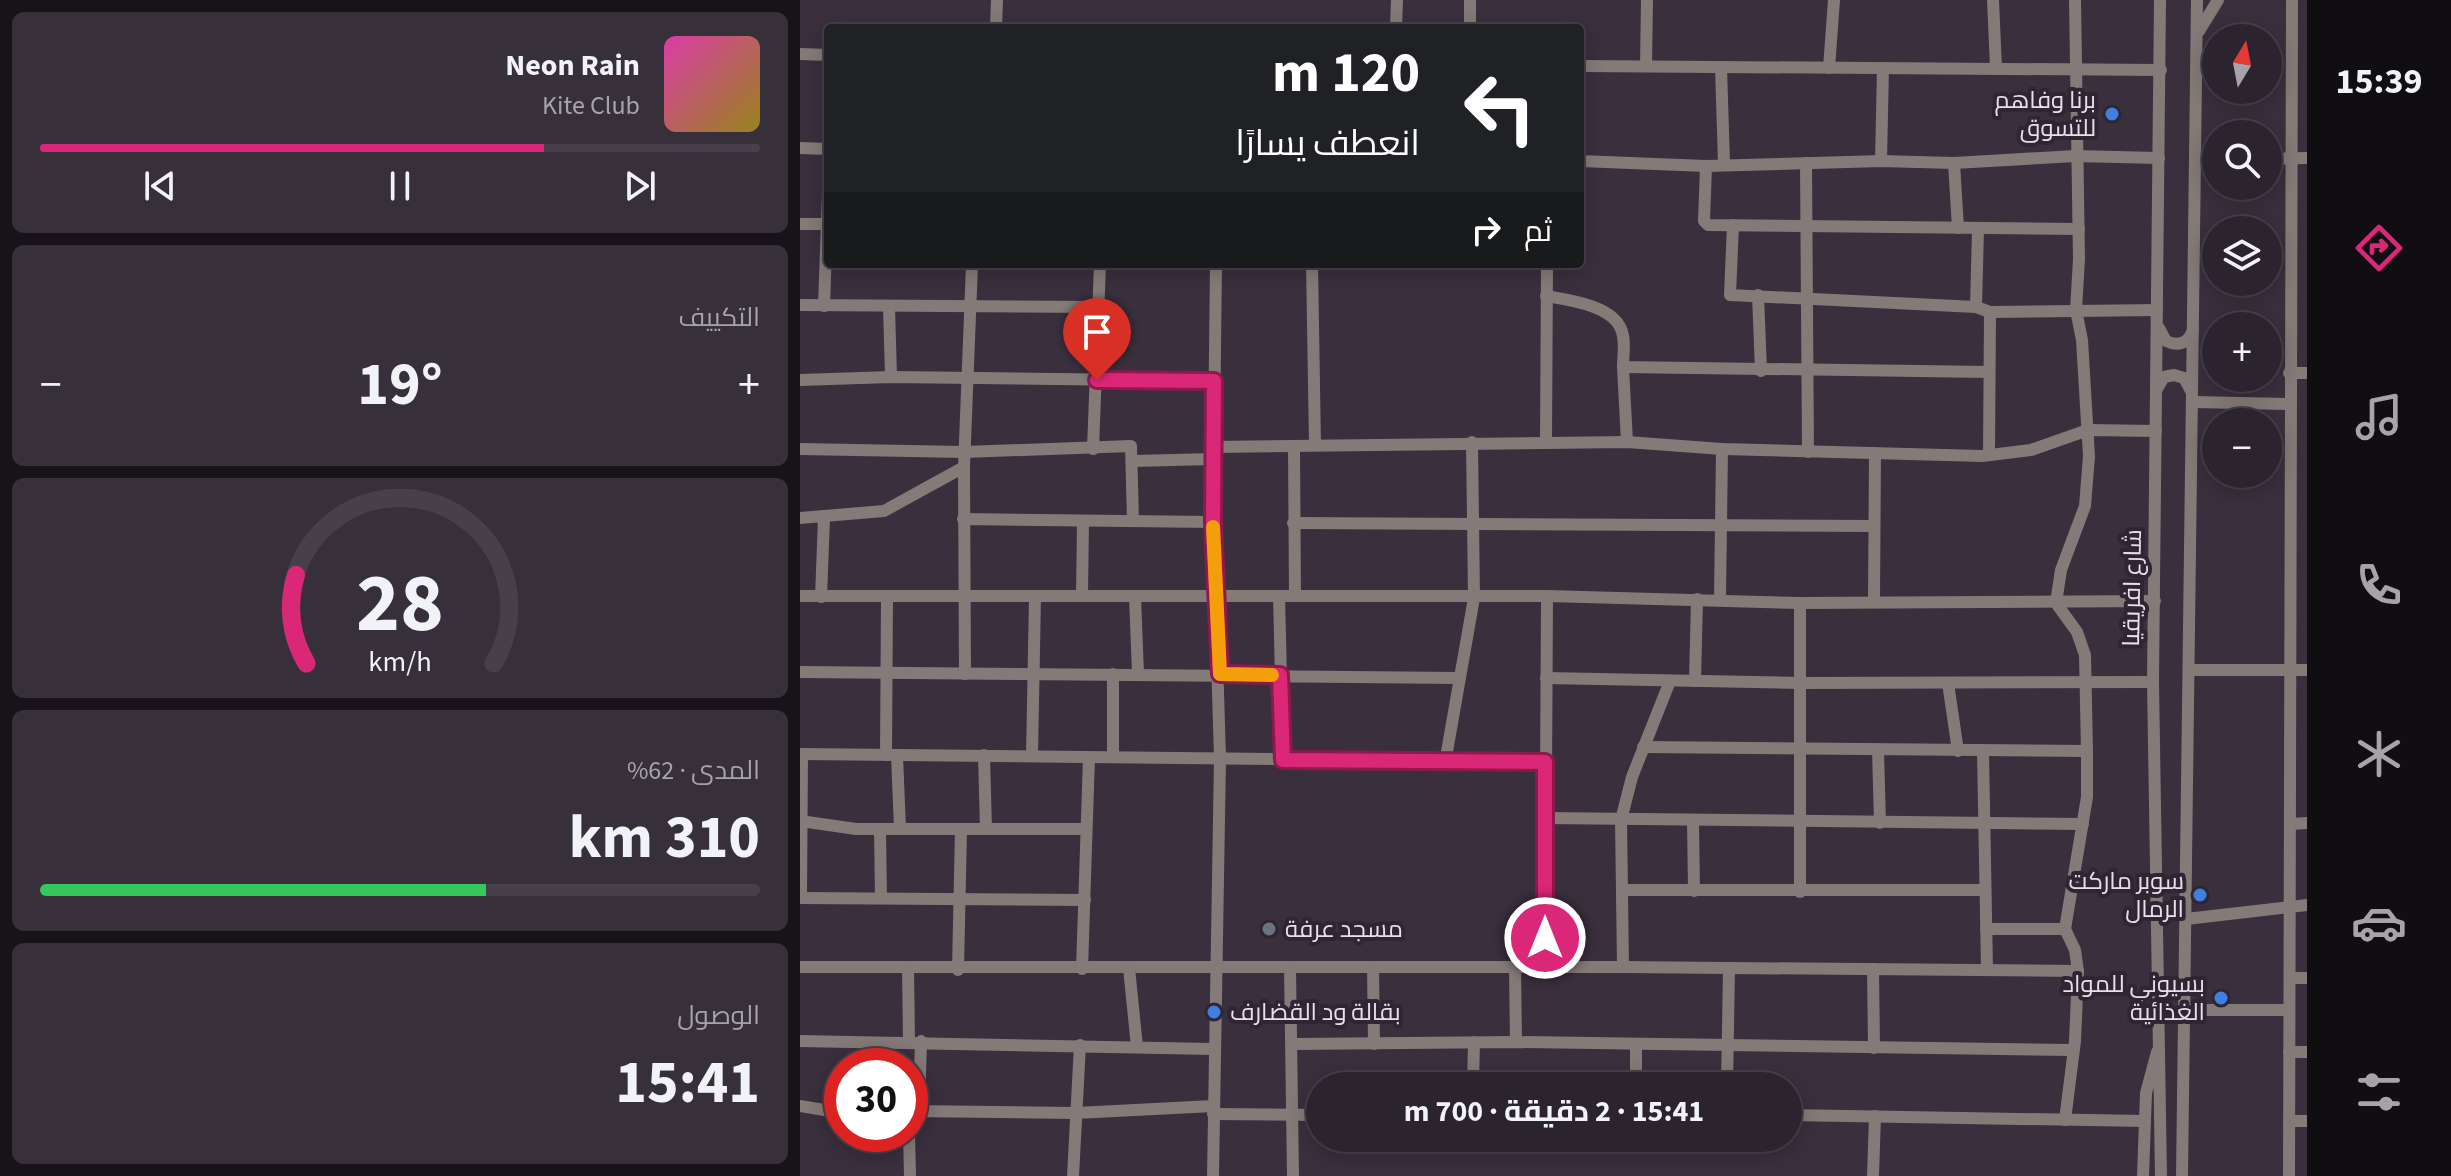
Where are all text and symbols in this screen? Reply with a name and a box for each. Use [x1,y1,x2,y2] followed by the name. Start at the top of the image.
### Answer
[2202,24,2282,104] north arrow
[2202,24,2282,488] map controls
[1272,34,1420,113] text: 120 m
[505,44,640,87] text: Neon Rain
[1448,56,1552,160] icon: left
[2336,56,2422,107] text: 15:39
[1994,83,2096,146] place label: برنا وفاهم للتسوق
[542,87,640,124] text: Kite Club
[2103,105,2121,123] marker: برنا وفاهم للتسوق
[1235,118,1420,169] text: انعطف يسارًا
[2202,120,2282,200] button: search
[138,164,182,208] icon: previous
[378,164,422,208] icon: pause
[618,164,662,208] icon: next
[1464,208,1508,252] icon: right
[1524,210,1552,253] text: ثم
[2202,216,2282,296] button: layers
[2351,220,2407,276] icon: directions
[1063,298,1131,380] pin
[678,299,760,336] text: التكييف
[1075,310,1119,354] icon: arrive
[2202,312,2282,392] button: +
[357,343,443,428] text: 19°
[40,354,62,417] text: −
[738,354,760,417] text: +
[2351,389,2407,445] icon: music
[2202,408,2282,488] button: −
[2114,529,2151,647] street label: شارع افريقيا
[356,545,444,663] text: 28
[2351,557,2407,613] icon: phone
[368,642,432,682] text: km/h
[2351,726,2407,782] icon: climate
[627,752,760,789] text: المدى · 62%
[569,796,760,881] text: 310 km
[2068,864,2184,927] place label: سوبر ماركت الرمال
[2191,886,2209,904] marker: سوبر ماركت الرمال
[2351,895,2407,951] icon: car
[1503,896,1587,980] position arrow
[1285,912,1403,947] place label: مسجد عرفة
[1260,920,1278,938] marker: مسجد عرفة
[2063,967,2205,1030] place label: بسيوني للمواد الغذائية
[2212,989,2230,1007] marker: بسيوني للمواد الغذائية
[1230,995,1401,1030] place label: بقالة ود القضارف
[677,997,760,1034] text: الوصول
[1205,1003,1223,1021] marker: بقالة ود القضارف
[615,1041,760,1126] text: 15:41
[824,1048,928,1152] speed limit sign: 30
[2351,1064,2407,1120] icon: filters
[1404,1090,1704,1133] text: 15:41 · 2 دقيقة · 700 m

